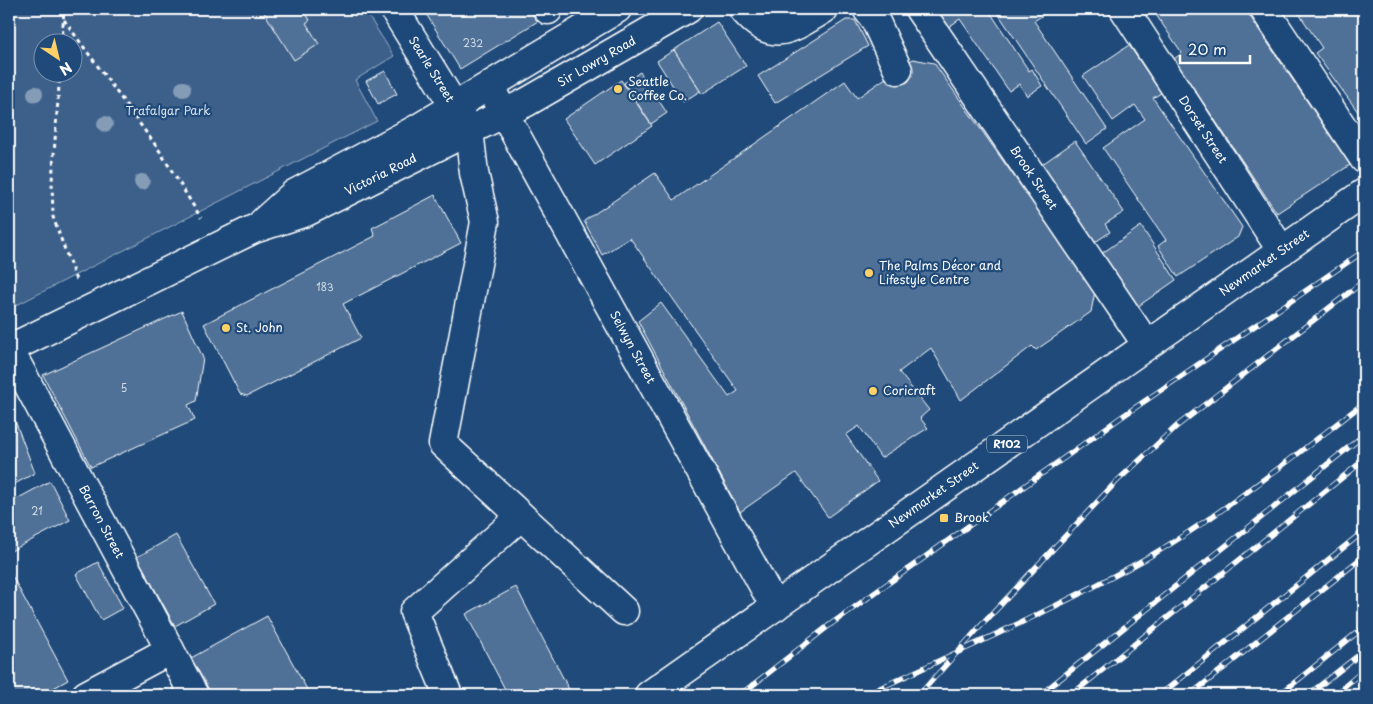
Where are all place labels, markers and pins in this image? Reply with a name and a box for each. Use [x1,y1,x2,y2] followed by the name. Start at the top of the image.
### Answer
[628,72,687,104] place label: Seattle Coffee Co.
[612,83,624,95] marker: Seattle Coffee Co.
[879,256,1002,288] place label: The Palms Décor and Lifestyle Centre
[863,267,875,279] marker: The Palms Décor and Lifestyle Centre
[236,318,283,336] place label: St. John
[220,322,232,334] marker: St. John
[883,381,936,399] place label: Coricraft
[867,385,879,397] marker: Coricraft
[954,508,989,526] place label: Brook
[938,512,950,524] marker: Brook

